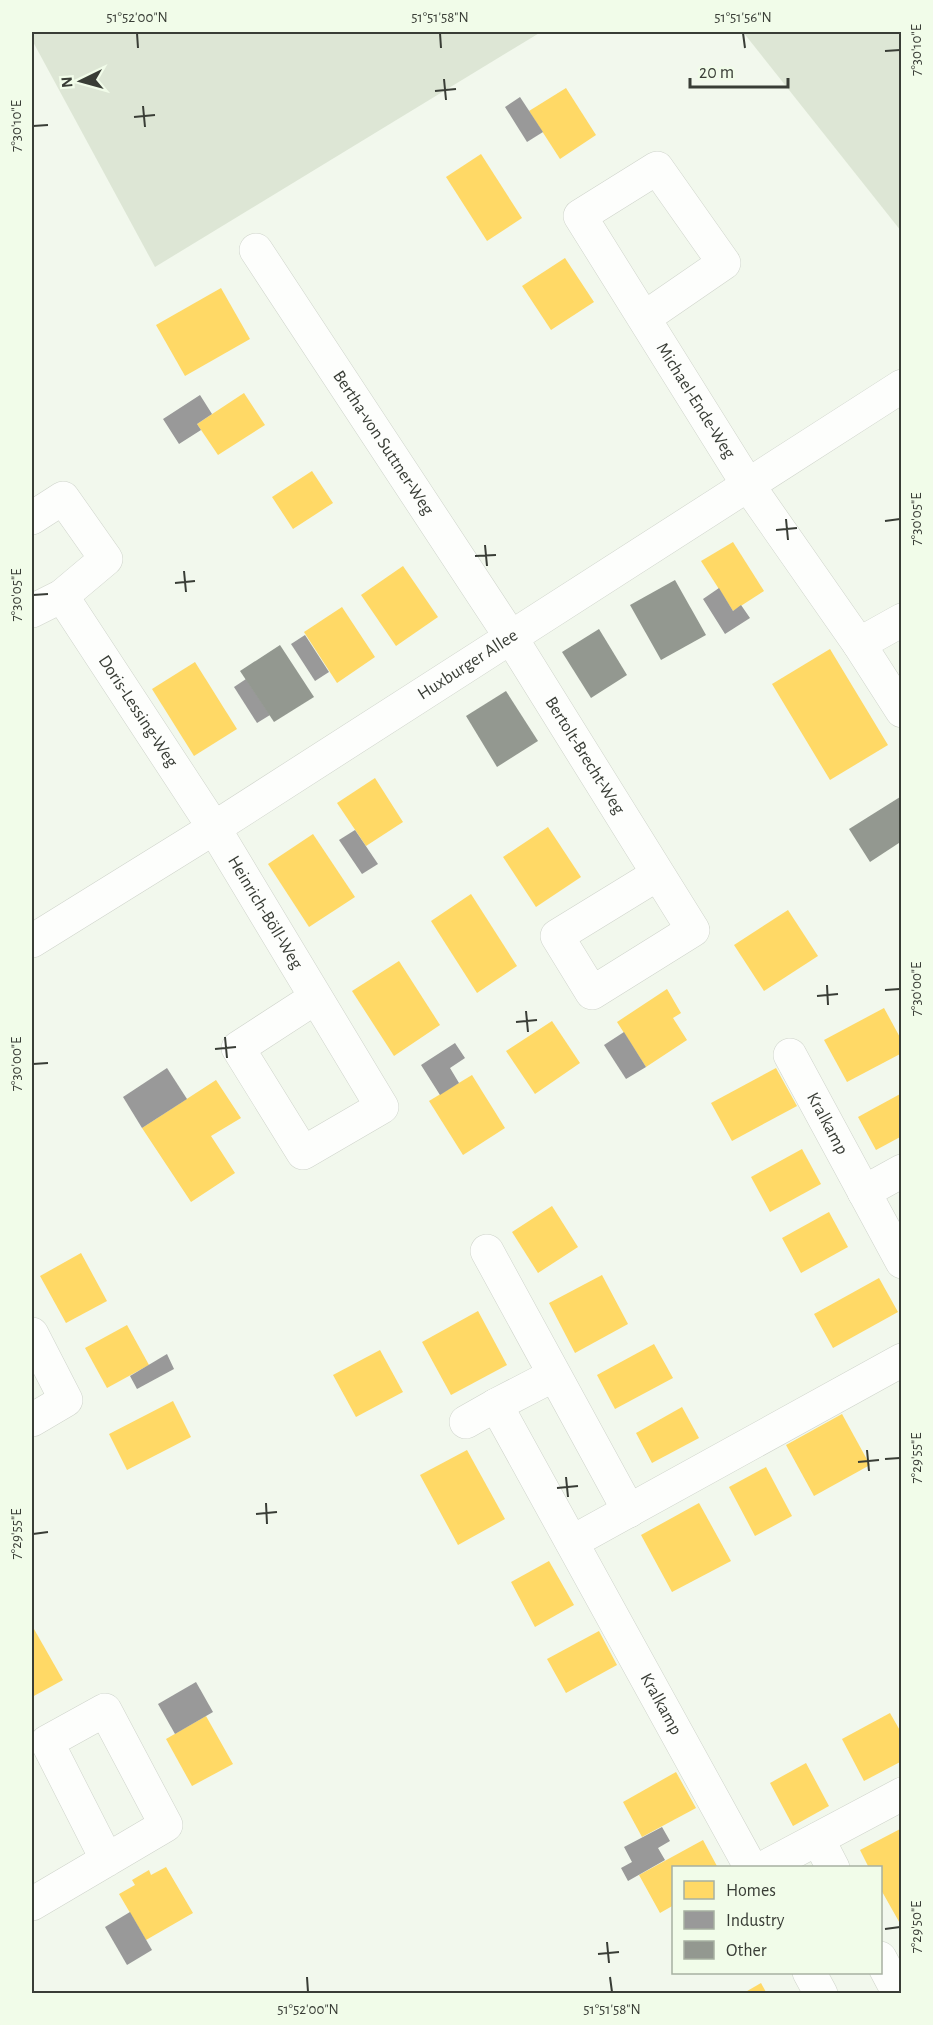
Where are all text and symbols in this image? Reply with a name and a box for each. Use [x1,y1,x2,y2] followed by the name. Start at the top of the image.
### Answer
[106,10,168,25] text: 51°52'00"N
[411,10,469,25] text: 51°51'58"N
[714,10,772,25] text: 51°51'56"N
[909,24,924,76] text: 7°30'10"E
[51,51,111,111] north arrow
[690,51,788,89] scale bar
[699,64,734,82] text: 20 m
[59,76,76,88] text: N
[9,100,24,152] text: 7°30'10"E
[653,340,738,462] street label: Michael-Ende-Weg
[329,368,437,519] street label: Bertha-von Suttner-Weg
[909,493,924,545] text: 7°30'05"E
[9,569,24,621] text: 7°30'05"E
[415,626,521,704] street label: Huxburger Allee
[95,652,181,771] street label: Doris-Lessing-Weg
[541,694,628,818] street label: Bertolt-Brecht-Weg
[224,853,306,972] street label: Heinrich-Böll-Weg
[909,962,924,1016] text: 7°30'00"E
[9,1037,24,1091] text: 7°30'00"E
[803,1090,851,1158] street label: Kralkamp
[909,1433,924,1484] text: 7°29'55"E
[9,1509,24,1560] text: 7°29'55"E
[637,1670,685,1738] street label: Kralkamp
[672,1866,882,1974] legend
[726,1882,776,1900] text: Homes
[909,1901,924,1953] text: 7°29'50"E
[726,1912,785,1930] text: Industry
[726,1942,767,1960] text: Other
[277,2002,339,2017] text: 51°52'00"N
[583,2002,641,2017] text: 51°51'58"N

